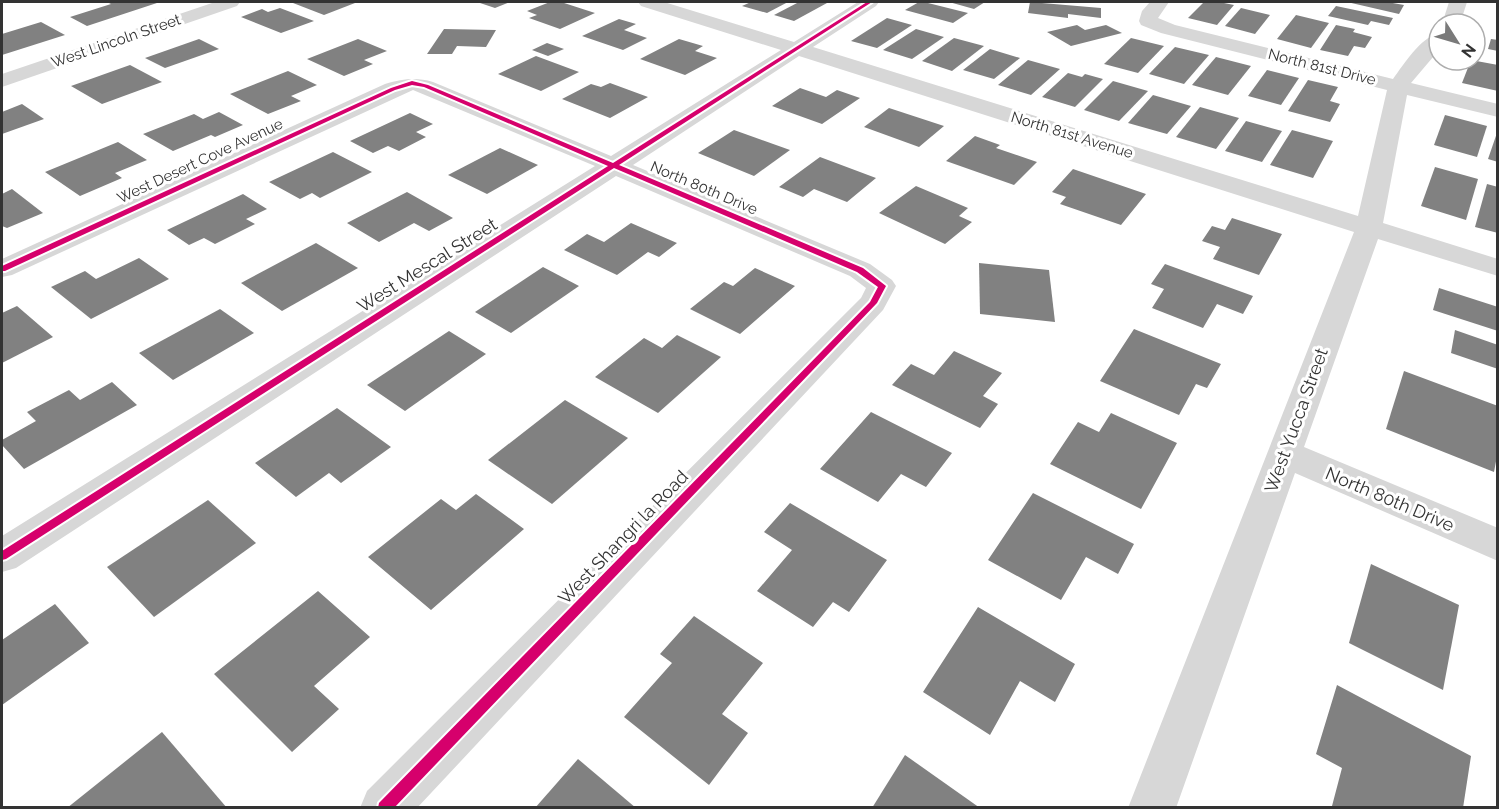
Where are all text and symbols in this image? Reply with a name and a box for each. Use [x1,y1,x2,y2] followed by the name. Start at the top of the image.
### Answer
[49,10,183,72] street label: West Lincoln Street
[1427,12,1487,72] north arrow
[1457,40,1480,61] text: N
[1266,45,1378,89] street label: North 81st Drive
[1009,108,1135,162] street label: North 81st Avenue
[114,115,286,207] street label: West Desert Cove Avenue
[648,157,760,219] street label: North 80th Drive
[353,213,501,317] street label: West Mescal Street
[1260,345,1332,495] street label: West Yucca Street
[1323,462,1458,536] street label: North 80th Drive
[554,466,692,608] street label: West Shangri la Road

